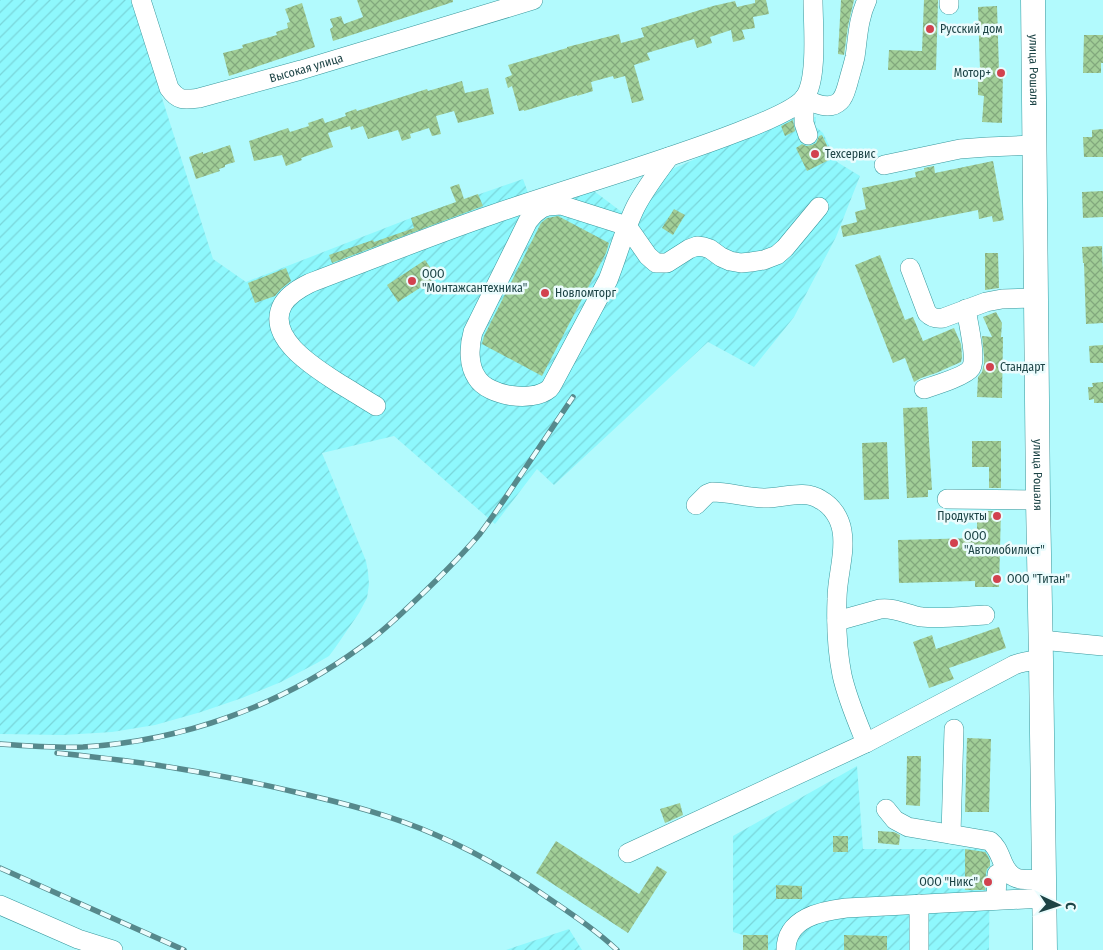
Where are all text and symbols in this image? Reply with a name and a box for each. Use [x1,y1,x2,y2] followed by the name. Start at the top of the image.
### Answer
[940,22,1003,36] place label: Русский дом
[924,23,936,35] marker: Русский дом
[1026,34,1041,106] street label: улица Рошаля
[268,51,345,85] street label: Высокая улица
[954,66,991,80] place label: Мотор+
[995,67,1007,79] marker: Мотор+
[825,147,876,161] place label: Техсервис
[809,148,821,160] marker: Техсервис
[422,267,527,295] place label: ООО "Монтажсантехника"
[406,275,418,287] marker: ООО "Монтажсантехника"
[555,286,616,300] place label: Новломторг
[539,287,551,299] marker: Новломторг
[1000,360,1045,374] place label: Стандарт
[984,361,996,373] marker: Стандарт
[1030,439,1045,511] street label: улица Рошаля
[937,509,987,523] place label: Продукты
[991,510,1003,522] marker: Продукты
[964,529,1045,557] place label: ООО "Автомобилист"
[948,537,960,549] marker: ООО "Автомобилист"
[1007,572,1070,586] place label: ООО "Титан"
[991,573,1003,585] marker: ООО "Титан"
[919,875,978,889] place label: ООО "Никс"
[982,876,994,888] marker: ООО "Никс"
[1033,880,1083,930] north arrow
[1062,902,1079,911] text: С

